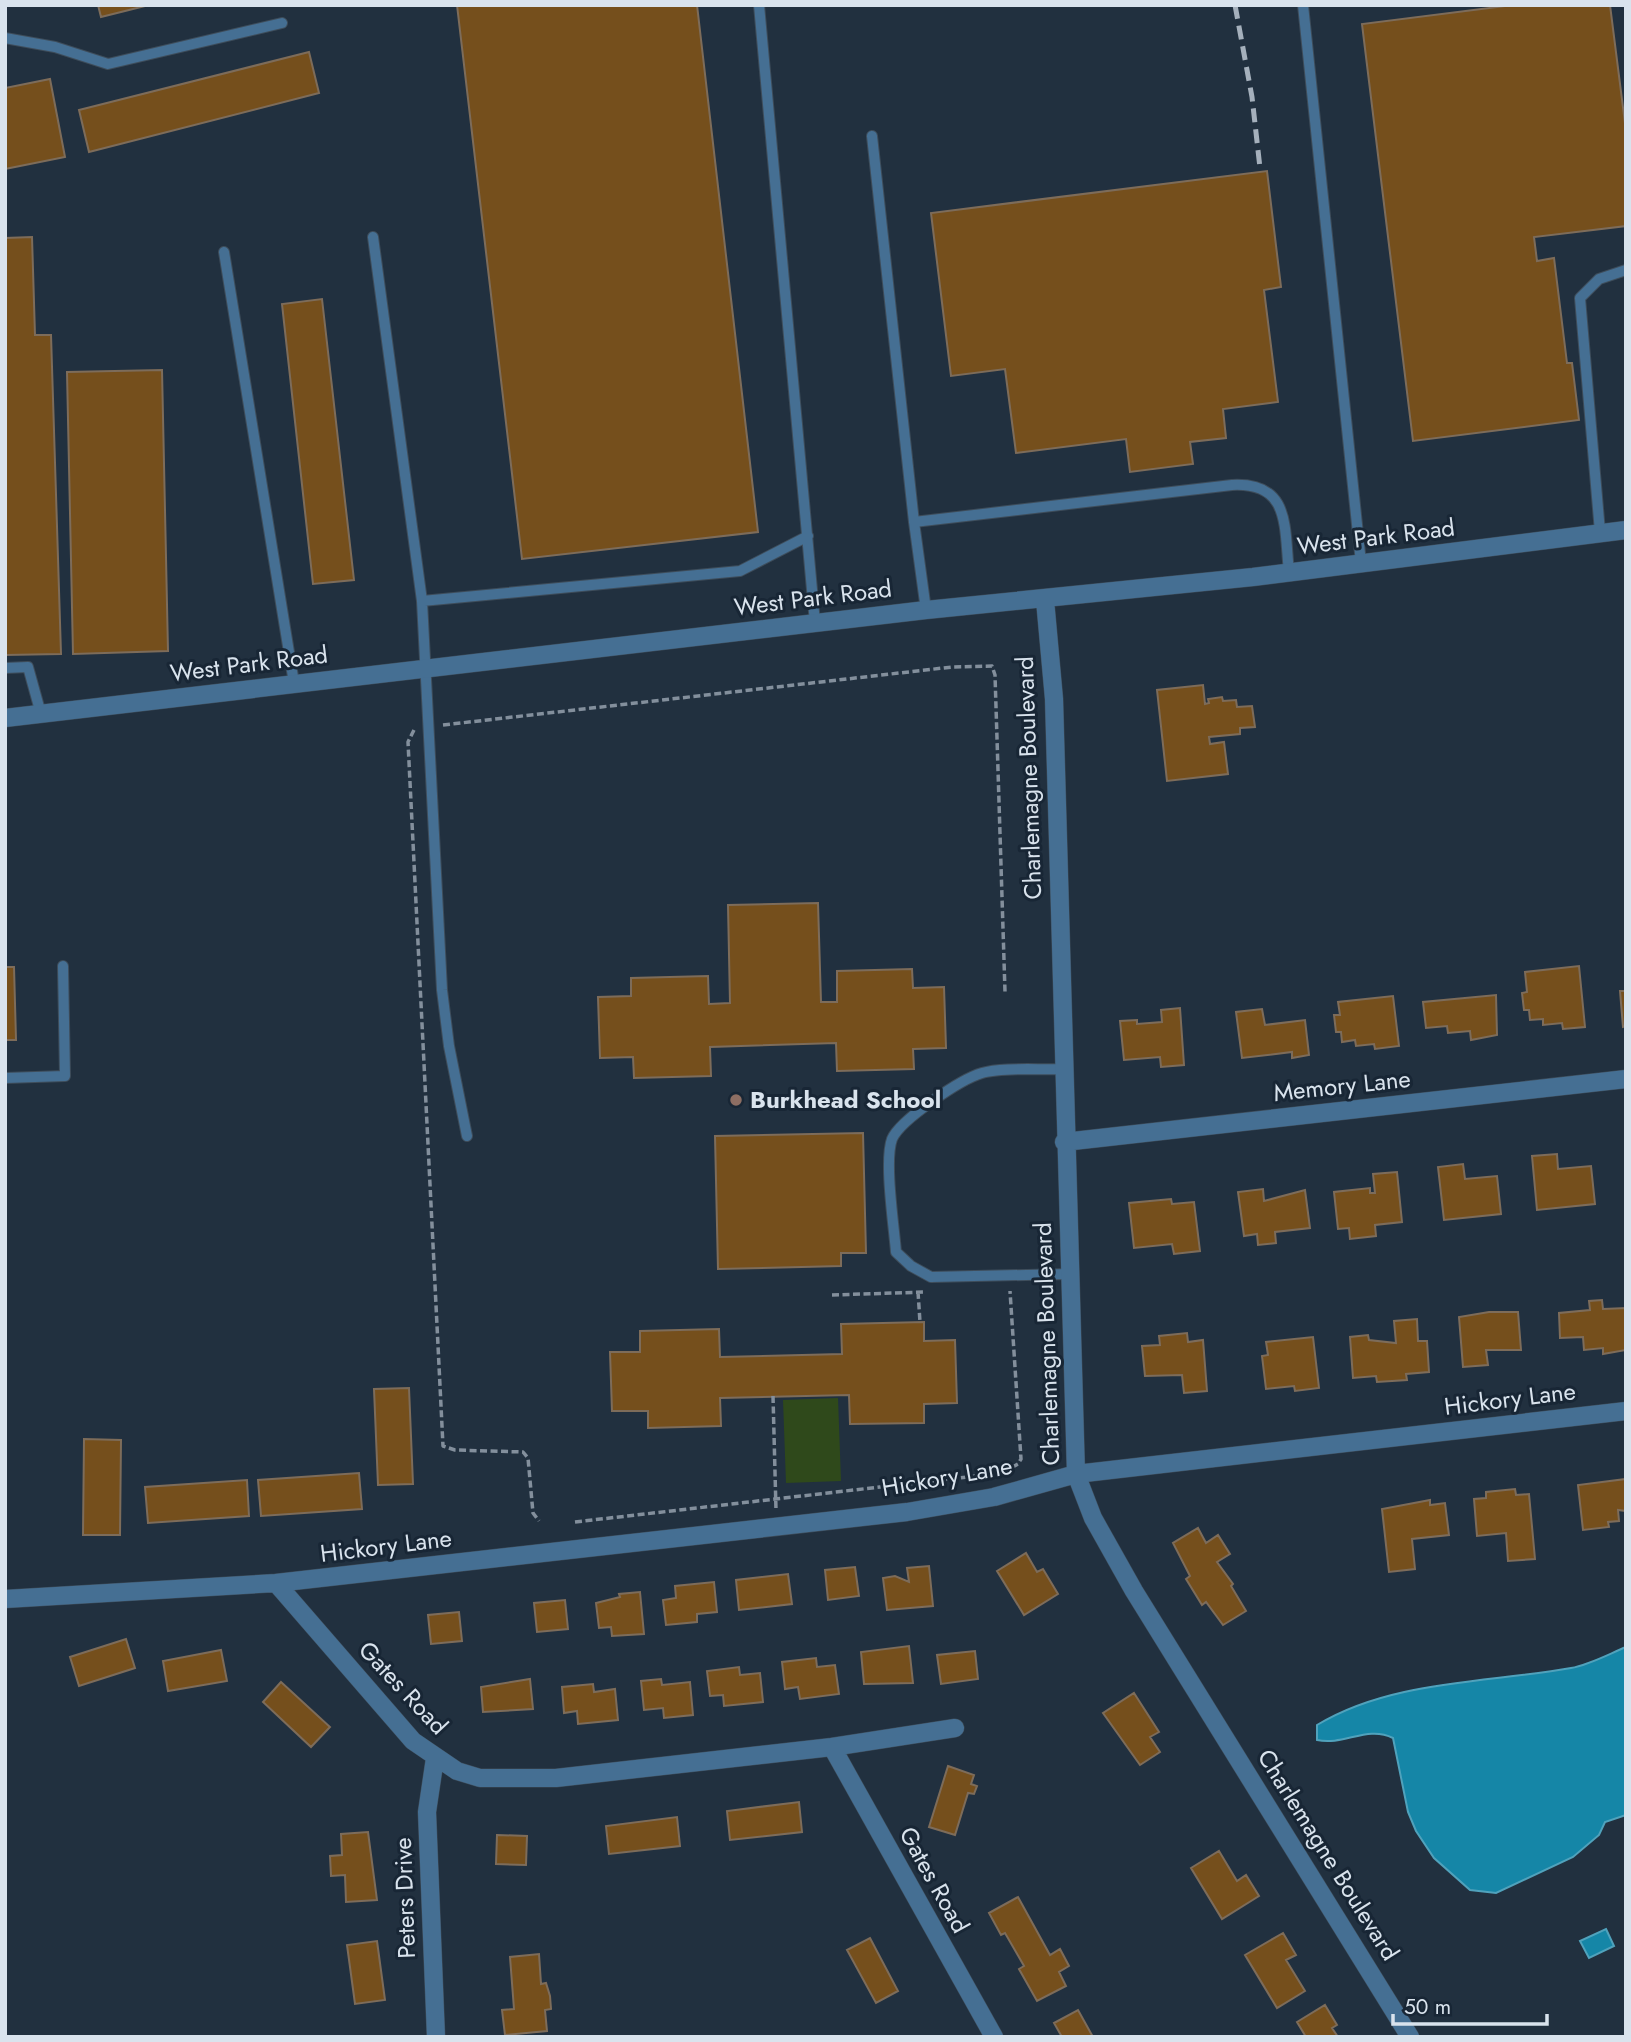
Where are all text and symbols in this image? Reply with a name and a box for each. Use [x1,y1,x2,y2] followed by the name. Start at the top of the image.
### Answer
[1295,509,1457,564] street label: West Park Road
[732,570,894,625] street label: West Park Road
[168,636,330,691] street label: West Park Road
[1007,656,1050,900] street label: Charlemagne Boulevard
[1272,1061,1412,1110] street label: Memory Lane
[750,1082,941,1117] place label: Burkhead School
[728,1092,744,1108] marker: Burkhead School
[1025,1222,1068,1466] street label: Charlemagne Boulevard
[1442,1373,1578,1424] street label: Hickory Lane
[879,1448,1015,1505] street label: Hickory Lane
[318,1520,454,1571] street label: Hickory Lane
[351,1633,456,1742] street label: Gates Road
[1249,1742,1408,1967] street label: Charlemagne Boulevard
[891,1820,978,1939] street label: Gates Road
[385,1837,424,1959] street label: Peters Drive
[1393,1982,1547,2026] scale bar
[1404,1992,1451,2022] text: 50 m

